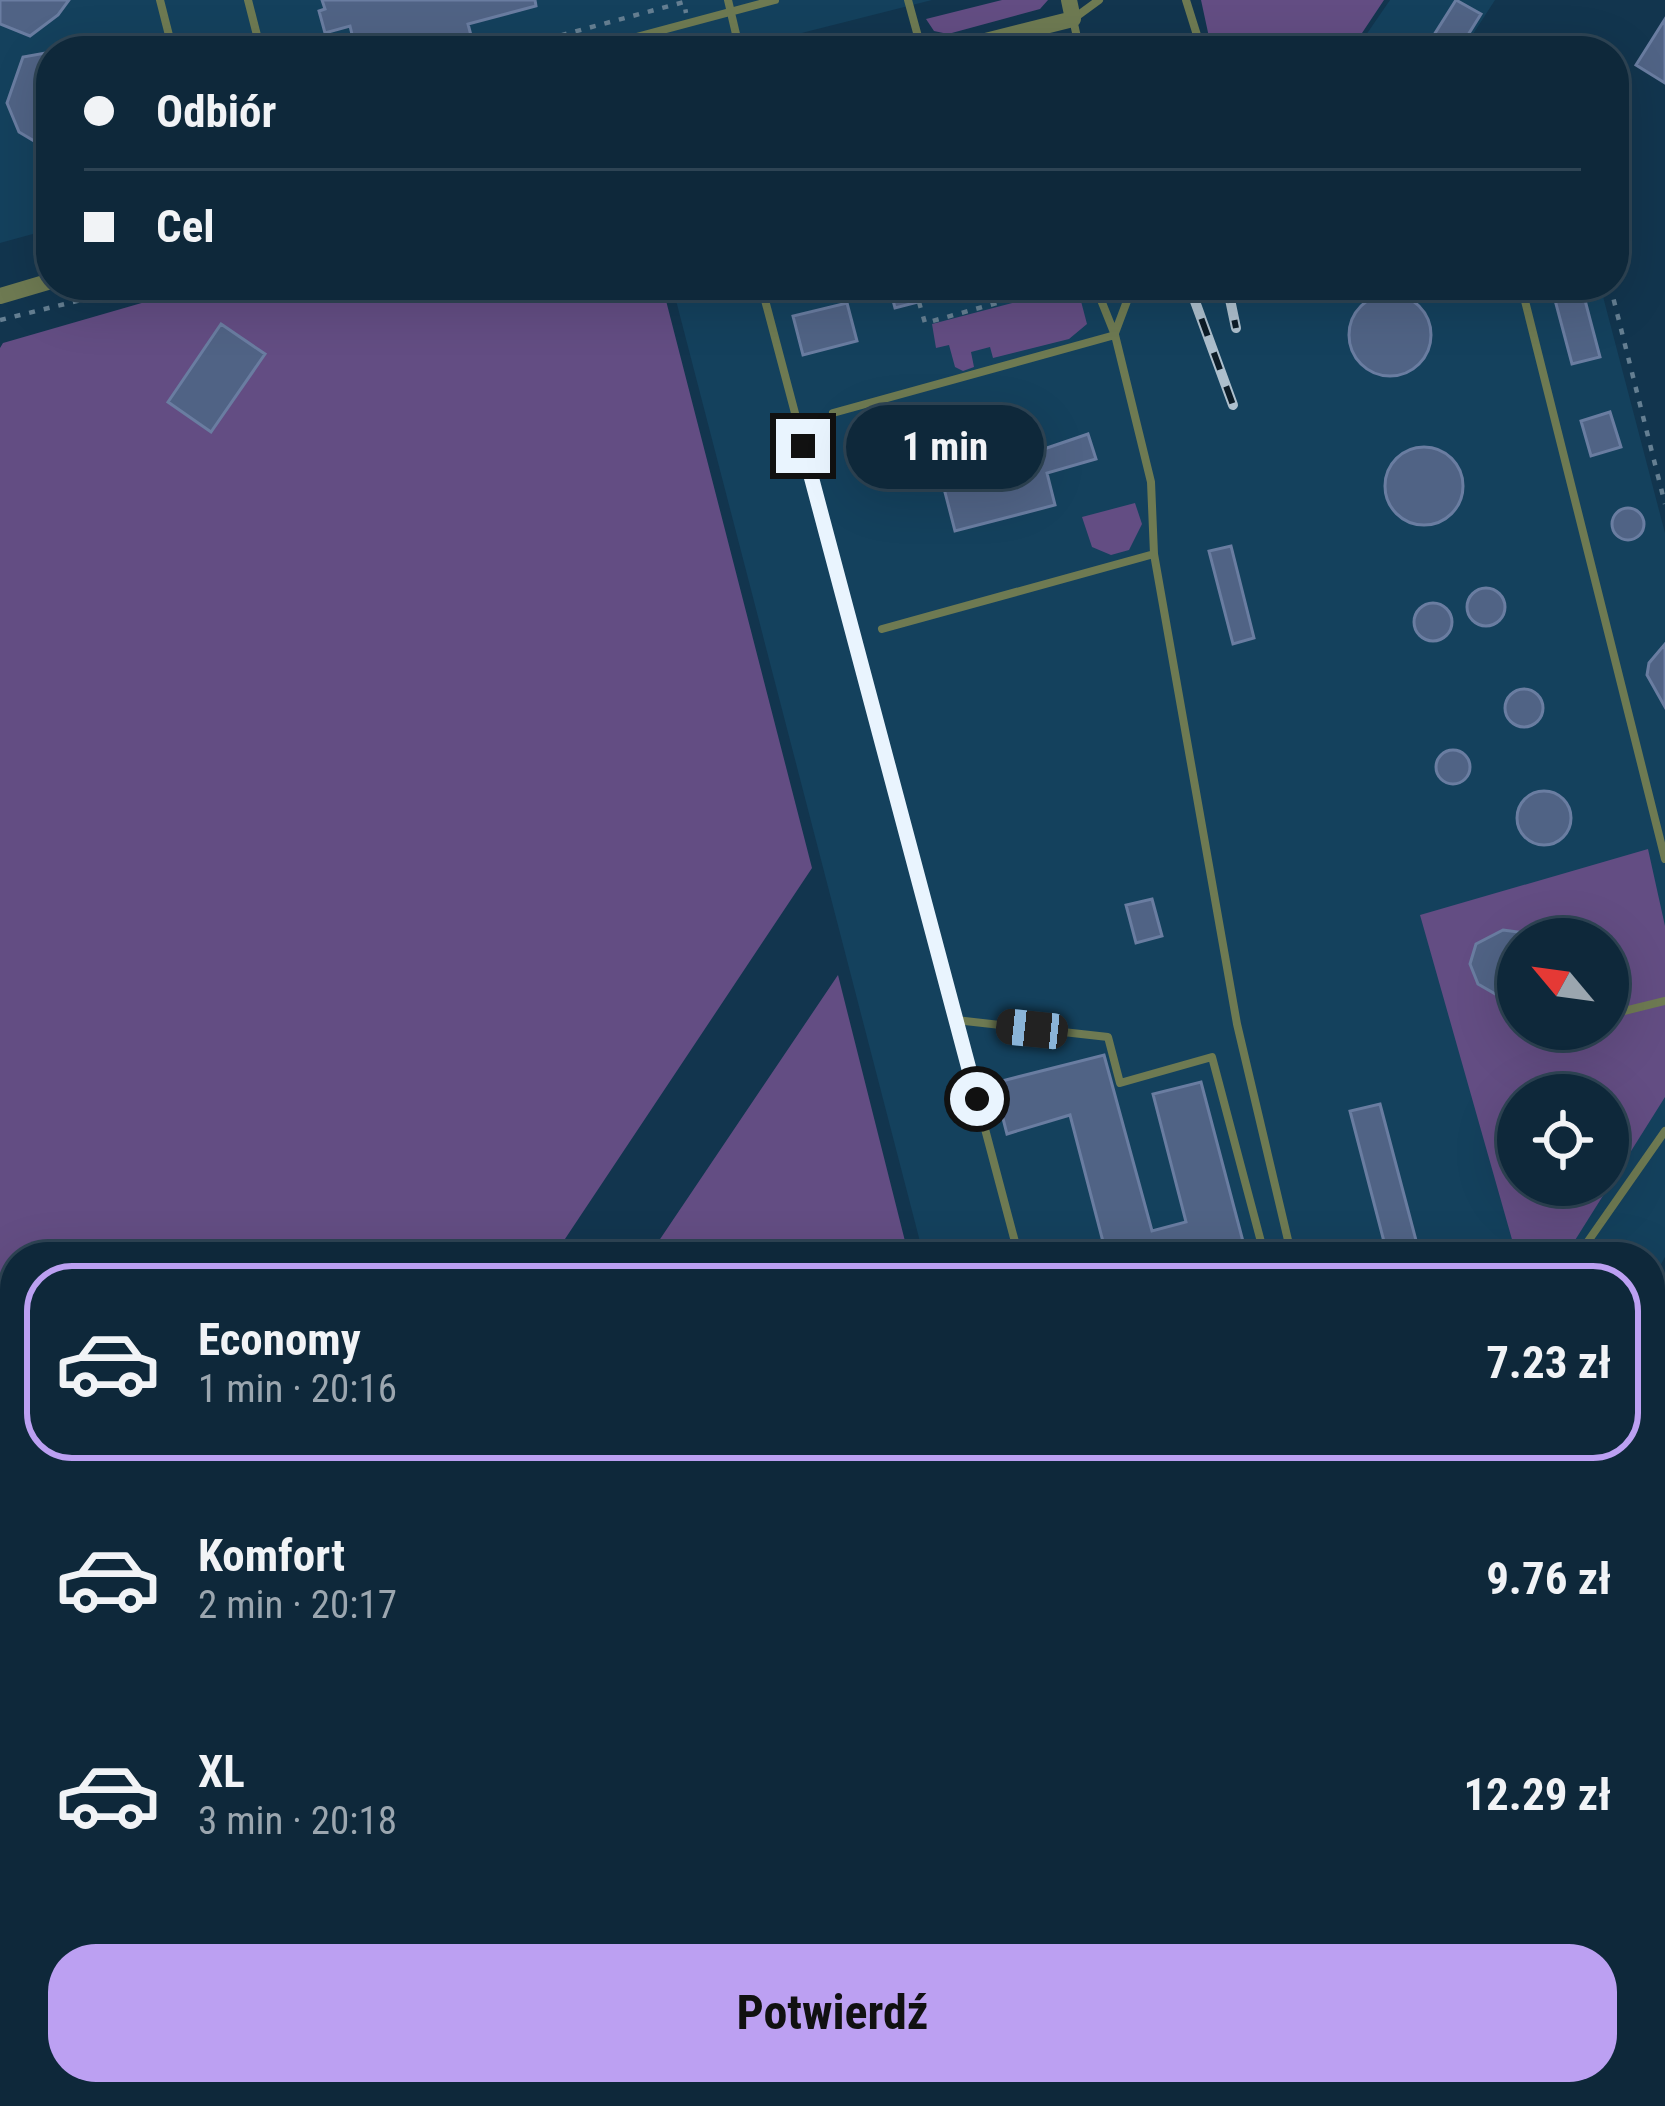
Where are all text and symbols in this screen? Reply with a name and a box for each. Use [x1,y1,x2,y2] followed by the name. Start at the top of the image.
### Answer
[156,85,276,138] text: Odbiór
[156,200,215,253] text: Cel
[845,404,1043,488] callout: 1 min
[776,419,830,473] route end
[902,424,988,470] text: 1 min
[1497,918,1629,1050] north arrow
[1497,918,1629,1206] map controls
[994,1007,1070,1051] car
[950,1072,1004,1126] route start
[1497,1074,1629,1206] button: locate
[54,1308,162,1416] icon: car
[198,1313,361,1366] text: Economy
[1486,1336,1611,1389] text: 7.23 zł
[198,1366,397,1412] text: 1 min · 20:16
[54,1524,162,1632] icon: car
[198,1529,345,1582] text: Komfort
[1486,1552,1611,1605] text: 9.76 zł
[198,1582,397,1628] text: 2 min · 20:17
[54,1740,162,1848] icon: car
[198,1745,245,1798] text: XL
[1463,1768,1611,1821] text: 12.29 zł
[198,1798,397,1844] text: 3 min · 20:18
[48,1944,1617,2082] button: Potwierdź

